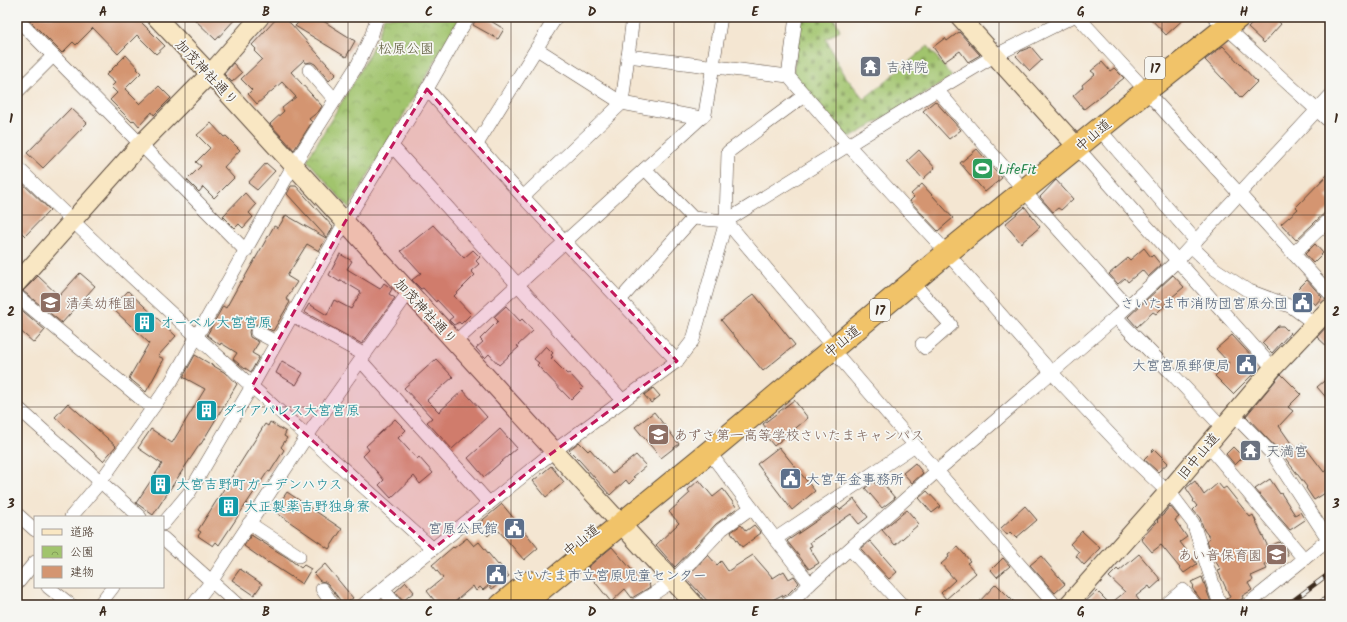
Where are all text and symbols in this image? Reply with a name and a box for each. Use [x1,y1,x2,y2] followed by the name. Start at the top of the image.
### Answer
[99,2,107,23] text: A
[262,2,270,23] text: B
[425,2,433,23] text: C
[588,2,597,23] text: D
[751,2,759,23] text: E
[914,2,922,23] text: F
[1077,2,1085,23] text: G
[1240,2,1249,23] text: H
[170,34,243,111] street label: 加茂神社通り
[378,38,434,60] park label: 松原公園
[857,54,883,80] temple icon: 吉祥院
[886,57,928,79] place label: 吉祥院
[1145,57,1165,79] road number: 17
[9,109,13,130] text: 1
[1334,109,1338,130] text: 1
[1070,114,1117,158] street label: 中山道
[970,156,996,182] sports icon: LifeFit
[998,159,1037,181] place label: LifeFit
[389,273,462,350] street label: 加茂神社通り
[38,290,64,316] school or university icon: 清美幼稚園
[1290,290,1316,316] public building icon: さいたま市消防団宮原分団
[66,293,136,315] place label: 清美幼稚園
[1121,293,1288,315] place label: さいたま市消防団宮原分団
[870,299,890,321] road number: 17
[7,302,15,323] text: 2
[1332,302,1340,323] text: 2
[131,309,157,335] building icon: オーベル大宮宮原
[160,312,272,334] place label: オーベル大宮宮原
[819,320,866,364] street label: 中山道
[1233,352,1259,378] public building icon: 大宮宮原郵便局
[1132,355,1230,377] place label: 大宮宮原郵便局
[194,397,220,423] building icon: ダイアパレス大宮宮原
[222,400,360,422] place label: ダイアパレス大宮宮原
[645,422,671,448] school or university icon: あずさ第一高等学校さいたまキャンパス
[674,425,925,447] place label: あずさ第一高等学校さいたまキャンパス
[1172,428,1225,485] street label: 旧中山道
[1237,438,1263,464] temple icon: 天満宮
[1266,441,1308,463] place label: 天満宮
[777,466,803,492] public building icon: 大宮年金事務所
[806,469,904,491] place label: 大宮年金事務所
[148,471,174,497] building icon: 大宮吉野町ガーデンハウス
[176,474,343,496] place label: 大宮吉野町ガーデンハウス
[216,493,242,519] building icon: 大正製薬吉野独身寮
[6,494,15,515] text: 3
[1331,494,1340,515] text: 3
[244,496,370,518] place label: 大正製薬吉野独身寮
[501,515,527,541] public building icon: 宮原公民館
[34,516,164,588] legend
[428,518,498,540] place label: 宮原公民館
[558,519,605,563] street label: 中山道
[70,523,94,542] text: 道路
[1264,542,1290,568] school or university icon: あい音保育園
[70,543,94,562] text: 公園
[1178,545,1262,567] place label: あい音保育園
[483,562,509,588] public building icon: さいたま市立宮原児童センター
[70,563,94,582] text: 建物
[512,565,707,587] place label: さいたま市立宮原児童センター
[99,602,107,622] text: A
[262,602,270,622] text: B
[425,602,433,622] text: C
[588,602,597,622] text: D
[751,602,759,622] text: E
[914,602,922,622] text: F
[1077,602,1085,622] text: G
[1240,602,1249,622] text: H

